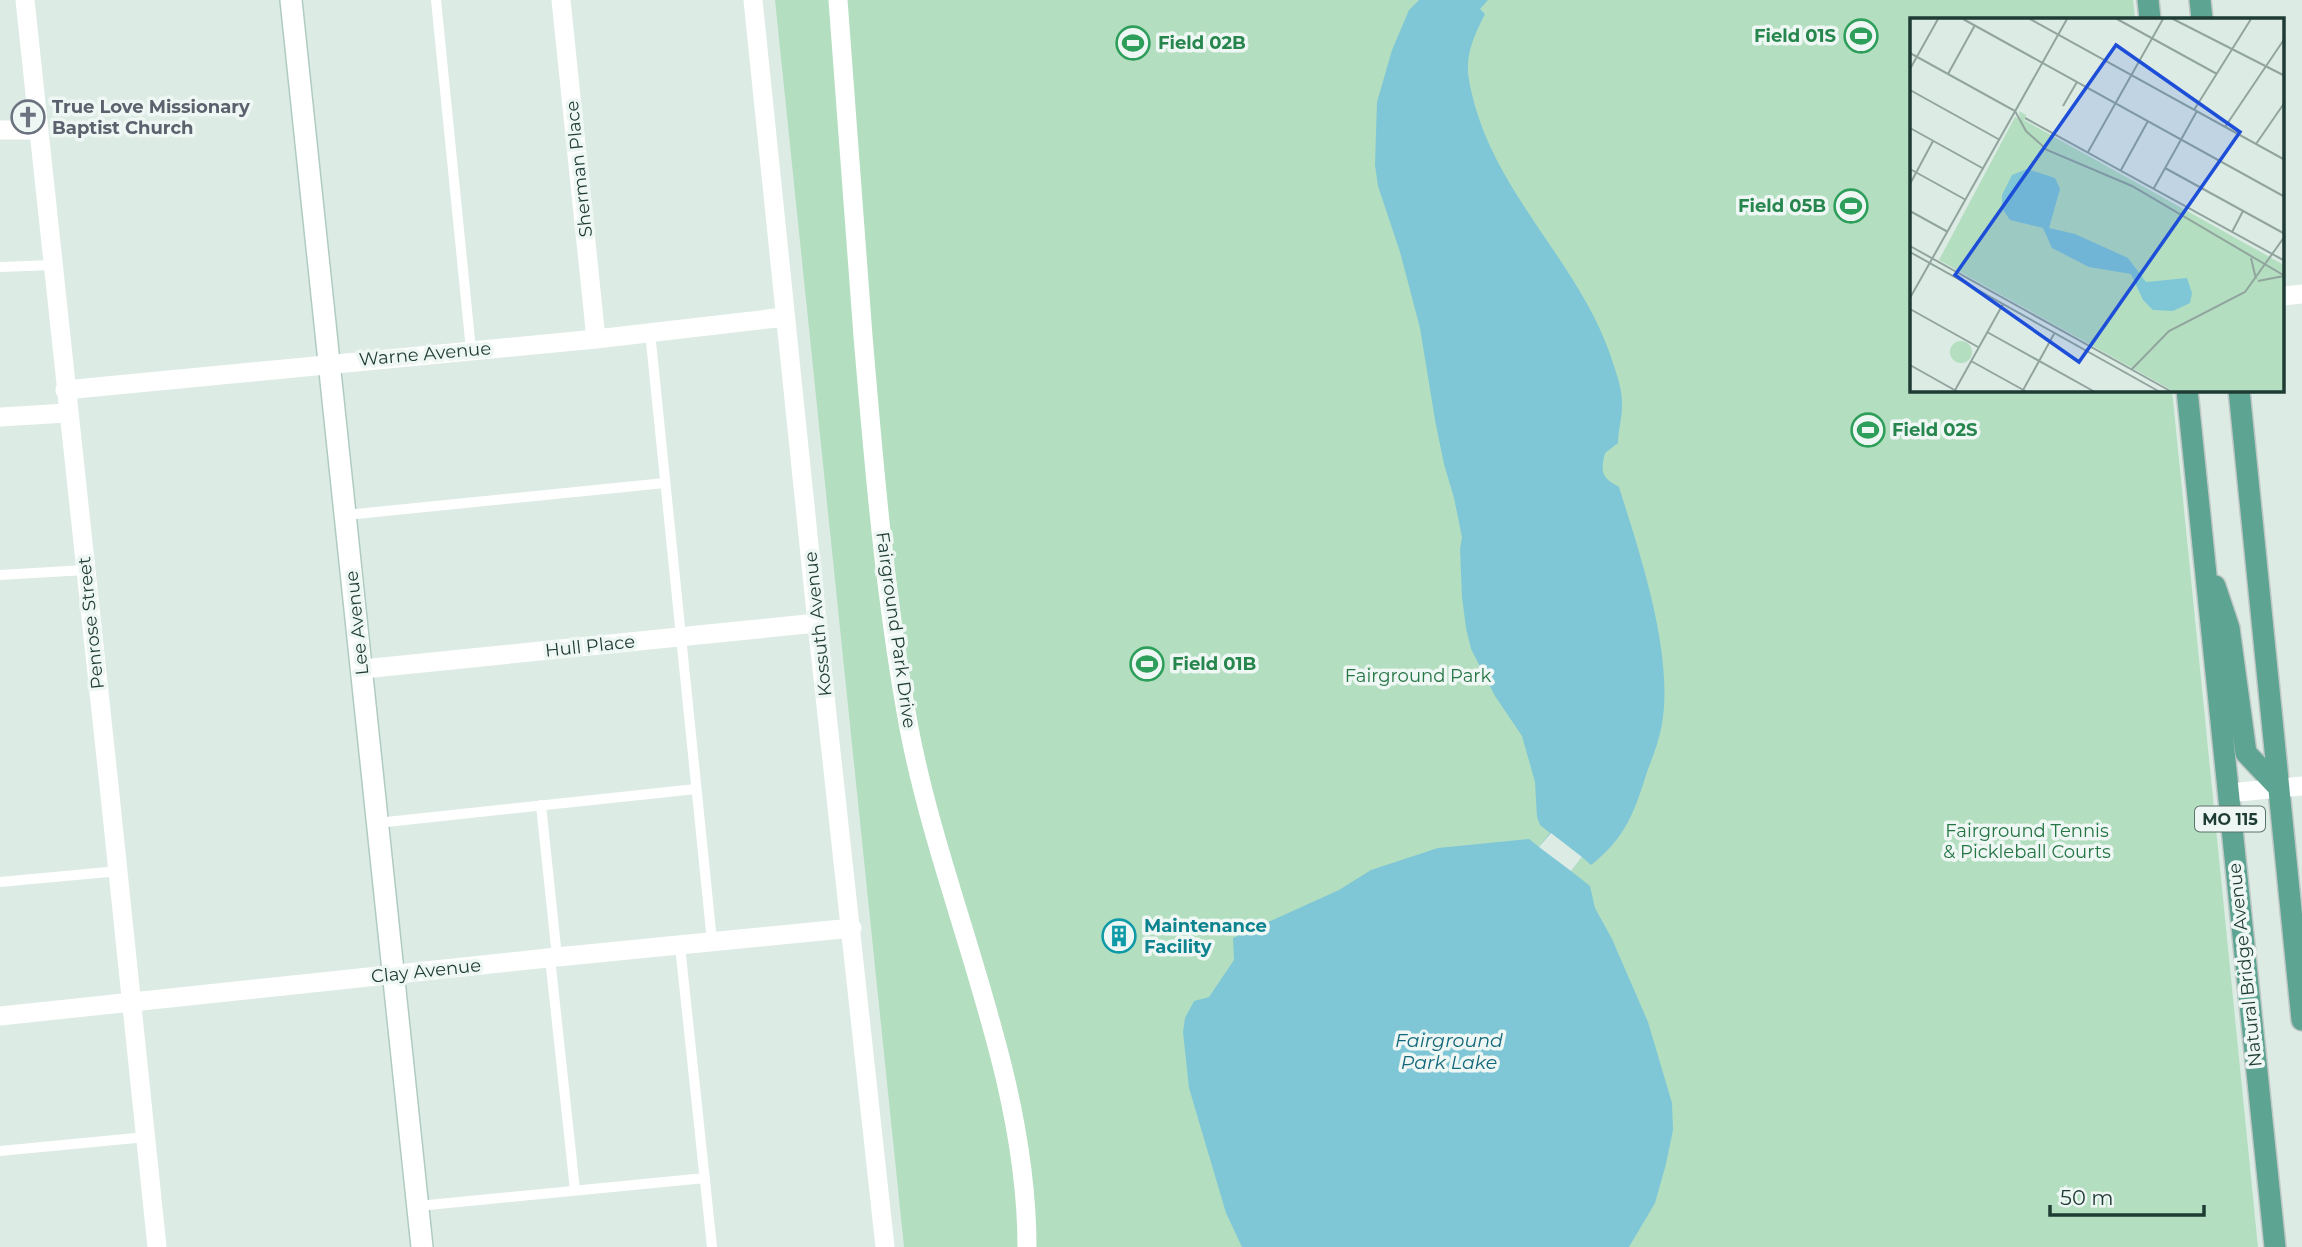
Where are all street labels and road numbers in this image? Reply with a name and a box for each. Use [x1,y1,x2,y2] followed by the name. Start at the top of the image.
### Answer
[561,100,597,238] street label: Sherman Place
[358,337,492,371] street label: Warne Avenue
[871,530,921,730] street label: Fairground Park Drive
[799,550,837,697] street label: Kossuth Avenue
[73,556,109,690] street label: Penrose Street
[341,570,373,676] street label: Lee Avenue
[544,630,636,662] street label: Hull Place
[2195,806,2265,832] road number: MO 115
[2223,862,2267,1068] street label: Natural Bridge Avenue
[370,954,482,988] street label: Clay Avenue

